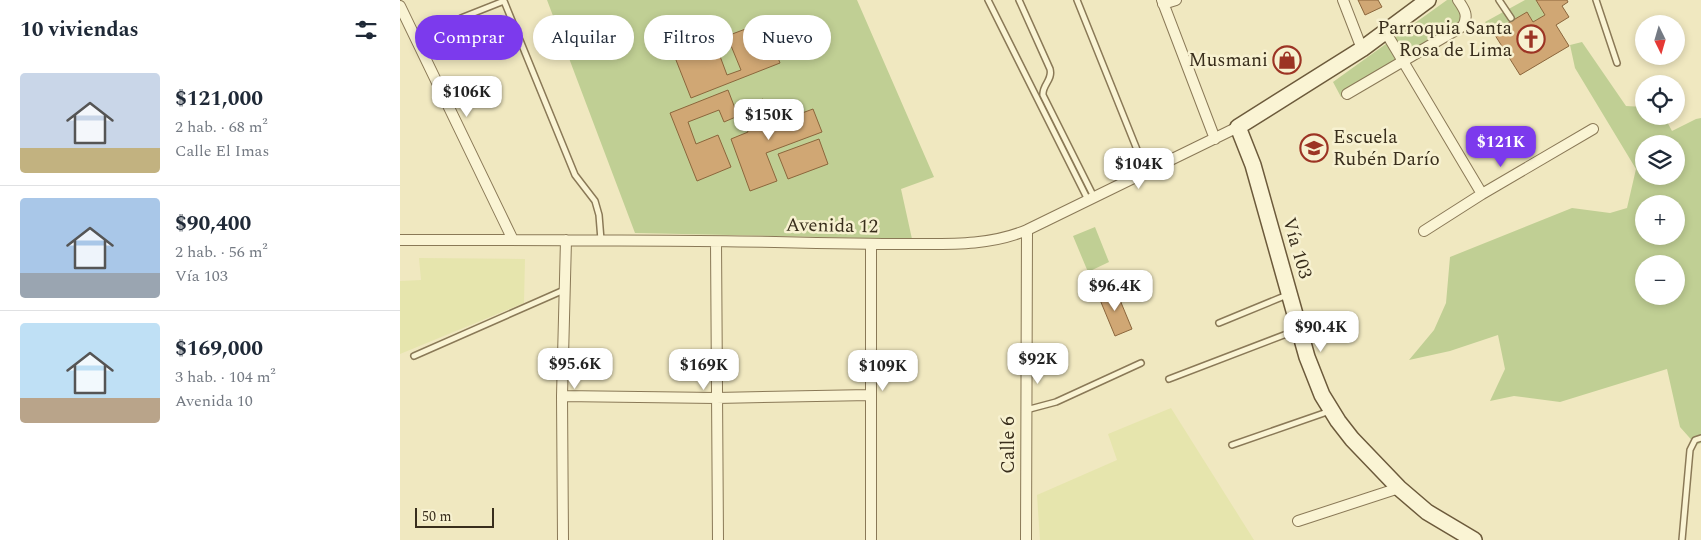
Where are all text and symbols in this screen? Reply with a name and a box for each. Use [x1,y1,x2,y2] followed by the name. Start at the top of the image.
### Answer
[20,14,139,46] text: 10 viviendas
[1377,14,1513,65] place label: Parroquia Santa Rosa de Lima
[415,15,523,60] chip: Comprar
[533,15,634,60] chip: Alquilar
[644,15,733,60] chip: Filtros
[743,15,831,60] chip: Nuevo
[1635,15,1685,65] north arrow
[1635,15,1685,305] map controls
[352,16,380,44] icon: filters
[1516,24,1546,54] church icon: Parroquia Santa Rosa de Lima
[1272,45,1302,75] shop icon: Musmani
[1188,46,1268,75] place label: Musmani
[1635,75,1685,125] button: locate
[432,76,502,118] pin: $106K
[443,80,491,104] text: $106K
[175,83,263,115] text: $121,000
[60,93,120,153] icon: home
[734,98,804,141] pin: $150K
[745,103,793,127] text: $150K
[175,115,268,139] text: 2 hab. · 68 m²
[1333,123,1440,174] place label: Escuela Rubén Darío
[1466,126,1536,168] pin: $121K
[1477,130,1525,154] text: $121K
[1299,133,1329,163] school or university icon: Escuela Rubén Darío
[1635,135,1685,185] button: layers
[175,139,269,163] text: Calle El Imas
[1104,148,1174,190] pin: $104K
[1115,152,1163,176] text: $104K
[1635,195,1685,245] button: +
[175,208,251,240] text: $90,400
[786,211,878,241] street label: Avenida 12
[1274,214,1320,283] street label: Vía 103
[60,218,120,278] icon: home
[175,240,268,264] text: 2 hab. · 56 m²
[1635,255,1685,305] button: −
[175,264,228,288] text: Vía 103
[1074,270,1156,312] pin: $96.4K
[1089,274,1141,298] text: $96.4K
[1280,310,1362,353] pin: $90.4K
[1295,315,1347,339] text: $90.4K
[175,333,263,365] text: $169,000
[1008,342,1068,385] pin: $92K
[60,343,120,403] icon: home
[1018,347,1058,371] text: $92K
[534,348,616,390] pin: $95.6K
[669,348,739,391] pin: $169K
[848,350,918,392] pin: $109K
[549,352,601,376] text: $95.6K
[680,353,728,377] text: $169K
[859,354,907,378] text: $109K
[175,365,276,389] text: 3 hab. · 104 m²
[175,389,253,413] text: Avenida 10
[994,416,1023,474] street label: Calle 6
[415,505,494,528] scale bar
[422,506,452,527] text: 50 m

